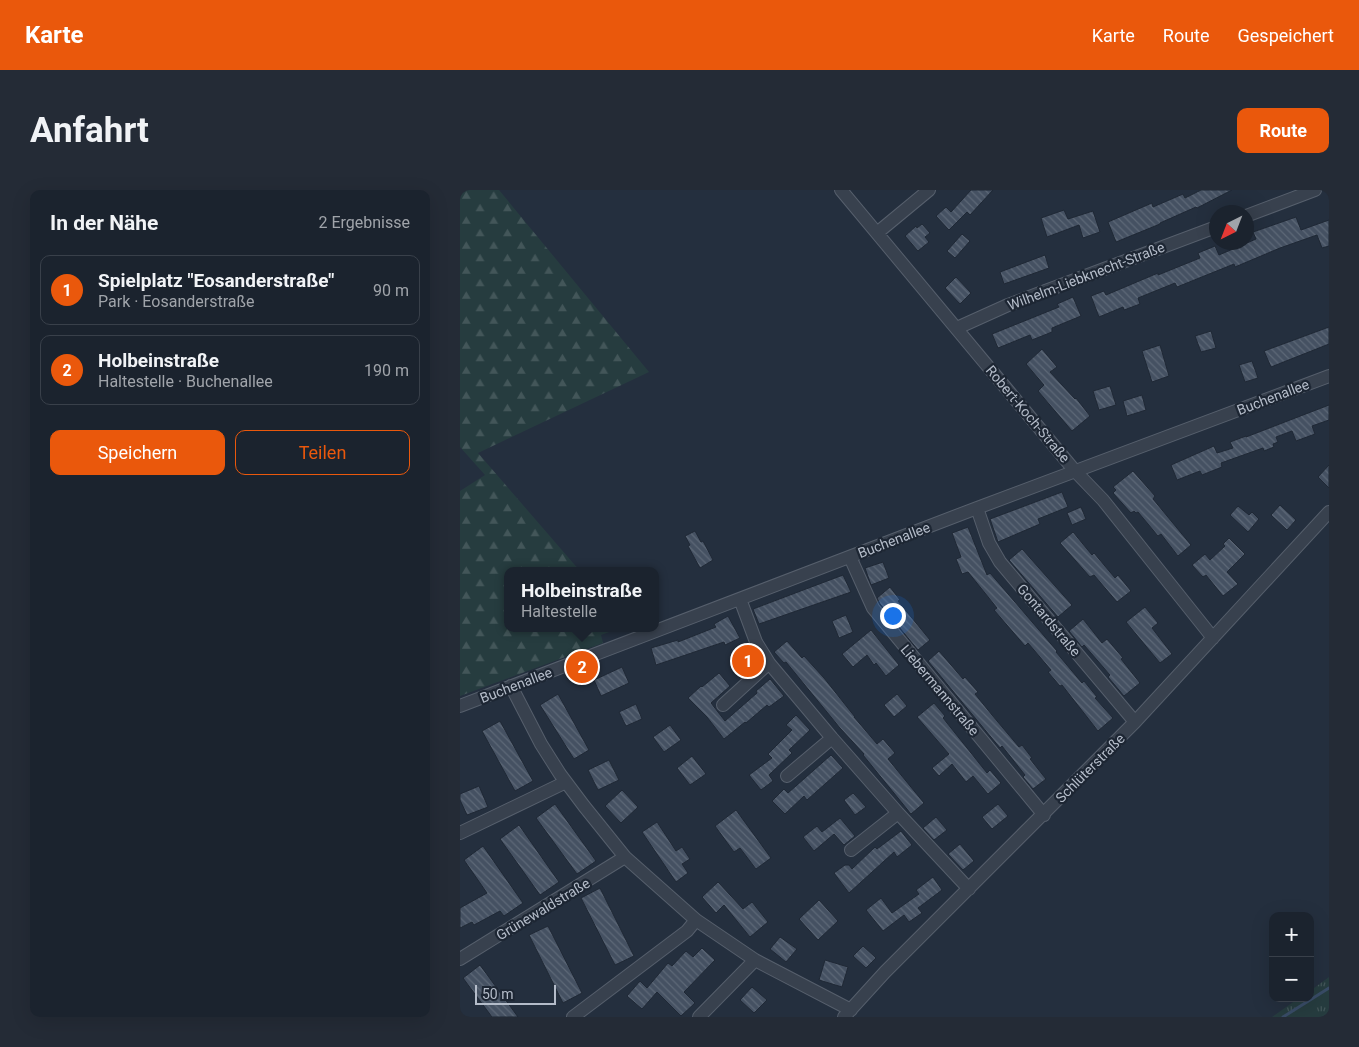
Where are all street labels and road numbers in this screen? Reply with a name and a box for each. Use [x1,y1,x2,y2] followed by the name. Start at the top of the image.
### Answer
[1005,239,1167,313] street label: Wilhelm-Liebknecht-Straße
[983,362,1073,466] street label: Robert-Koch-Straße
[1235,376,1311,418] street label: Buchenallee
[856,519,932,561] street label: Buchenallee
[1014,581,1084,659] street label: Gontardstraße
[897,641,983,739] street label: Liebermannstraße
[478,664,554,706] street label: Buchenallee
[1052,730,1128,806] street label: Schlüterstraße
[493,875,593,943] street label: Grünewaldstraße

